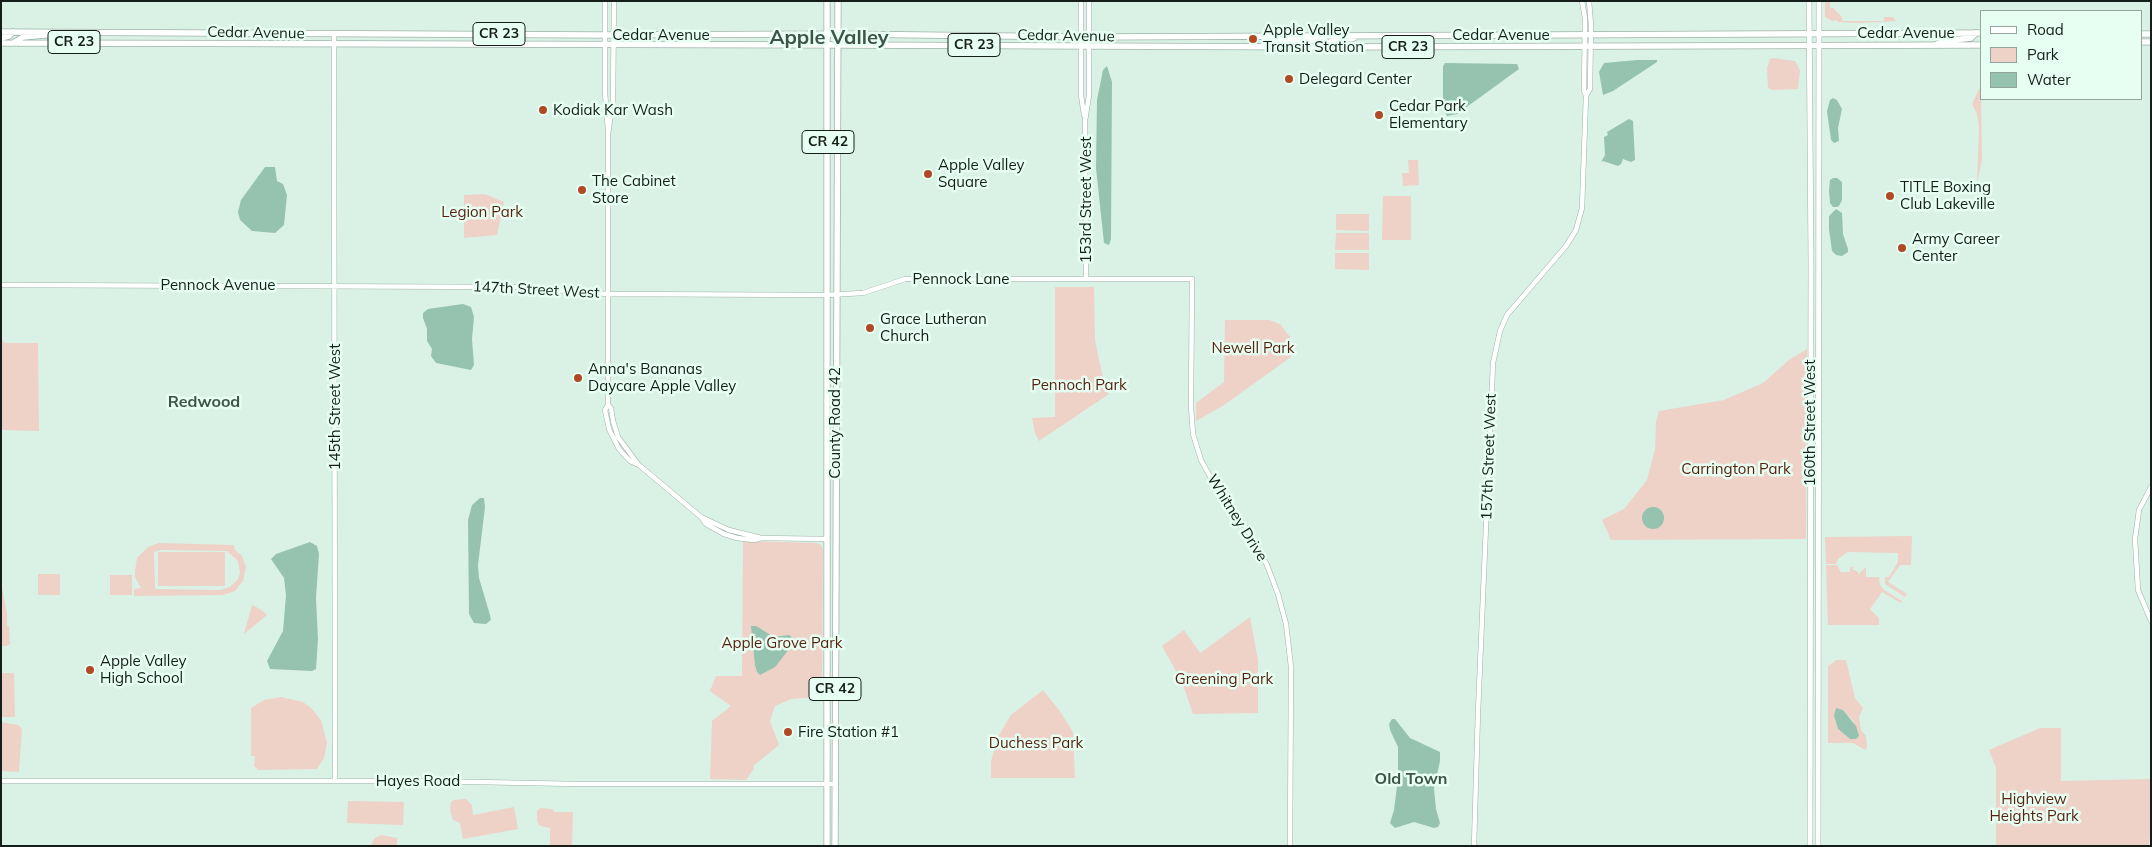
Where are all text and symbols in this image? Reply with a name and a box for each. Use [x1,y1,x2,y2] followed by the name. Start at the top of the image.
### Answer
[1980,10,2142,100] legend
[2027,20,2064,39] text: Road
[1263,21,1364,56] place label: Apple Valley Transit Station
[473,22,525,46] road number: CR 23
[207,23,305,43] street label: Cedar Avenue
[1857,24,1955,42] street label: Cedar Avenue
[612,26,710,44] street label: Cedar Avenue
[769,26,889,50] district label: Apple Valley
[1017,26,1115,46] street label: Cedar Avenue
[1452,26,1550,44] street label: Cedar Avenue
[48,31,100,54] road number: CR 23
[1247,33,1259,45] marker: Apple Valley Transit Station
[948,34,1000,56] road number: CR 23
[1382,36,1434,58] road number: CR 23
[2027,45,2059,64] text: Park
[1299,70,1412,88] place label: Delegard Center
[2027,70,2071,89] text: Water
[1283,73,1295,85] marker: Delegard Center
[1389,97,1468,132] place label: Cedar Park Elementary
[553,101,673,119] place label: Kodiak Kar Wash
[537,104,549,116] marker: Kodiak Kar Wash
[1373,109,1385,121] marker: Cedar Park Elementary
[802,130,854,154] road number: CR 42
[1077,136,1095,264] street label: 153rd Street West
[938,156,1024,191] place label: Apple Valley Square
[922,168,934,180] marker: Apple Valley Square
[592,172,676,207] place label: The Cabinet Store
[1900,178,1995,213] place label: TITLE Boxing Club Lakeville
[576,184,588,196] marker: The Cabinet Store
[1884,190,1896,202] marker: TITLE Boxing Club Lakeville
[441,203,523,221] park label: Legion Park
[1912,230,2000,265] place label: Army Career Center
[1896,242,1908,254] marker: Army Career Center
[913,270,1009,288] street label: Pennock Lane
[160,276,276,294] street label: Pennock Avenue
[472,278,600,302] street label: 147th Street West
[880,310,987,345] place label: Grace Lutheran Church
[864,322,876,334] marker: Grace Lutheran Church
[1212,339,1294,357] park label: Newell Park
[326,344,344,470] street label: 145th Street West
[588,360,736,395] place label: Anna's Bananas Daycare Apple Valley
[1801,360,1819,486] street label: 160th Street West
[826,367,844,479] street label: County Road 42
[572,372,584,384] marker: Anna's Bananas Daycare Apple Valley
[1031,376,1127,394] park label: Pennoch Park
[168,392,240,412] district label: Redwood
[1478,393,1500,521] street label: 157th Street West
[1681,460,1791,478] park label: Carrington Park
[1203,471,1271,565] street label: Whitney Drive
[722,634,842,652] park label: Apple Grove Park
[100,652,186,687] place label: Apple Valley High School
[84,664,96,676] marker: Apple Valley High School
[1175,670,1273,688] park label: Greening Park
[809,678,861,701] road number: CR 42
[798,723,899,741] place label: Fire Station #1
[782,726,794,738] marker: Fire Station #1
[989,734,1083,752] park label: Duchess Park
[1375,769,1447,789] district label: Old Town
[376,772,460,790] street label: Hayes Road
[1989,790,2079,825] park label: Highview Heights Park

